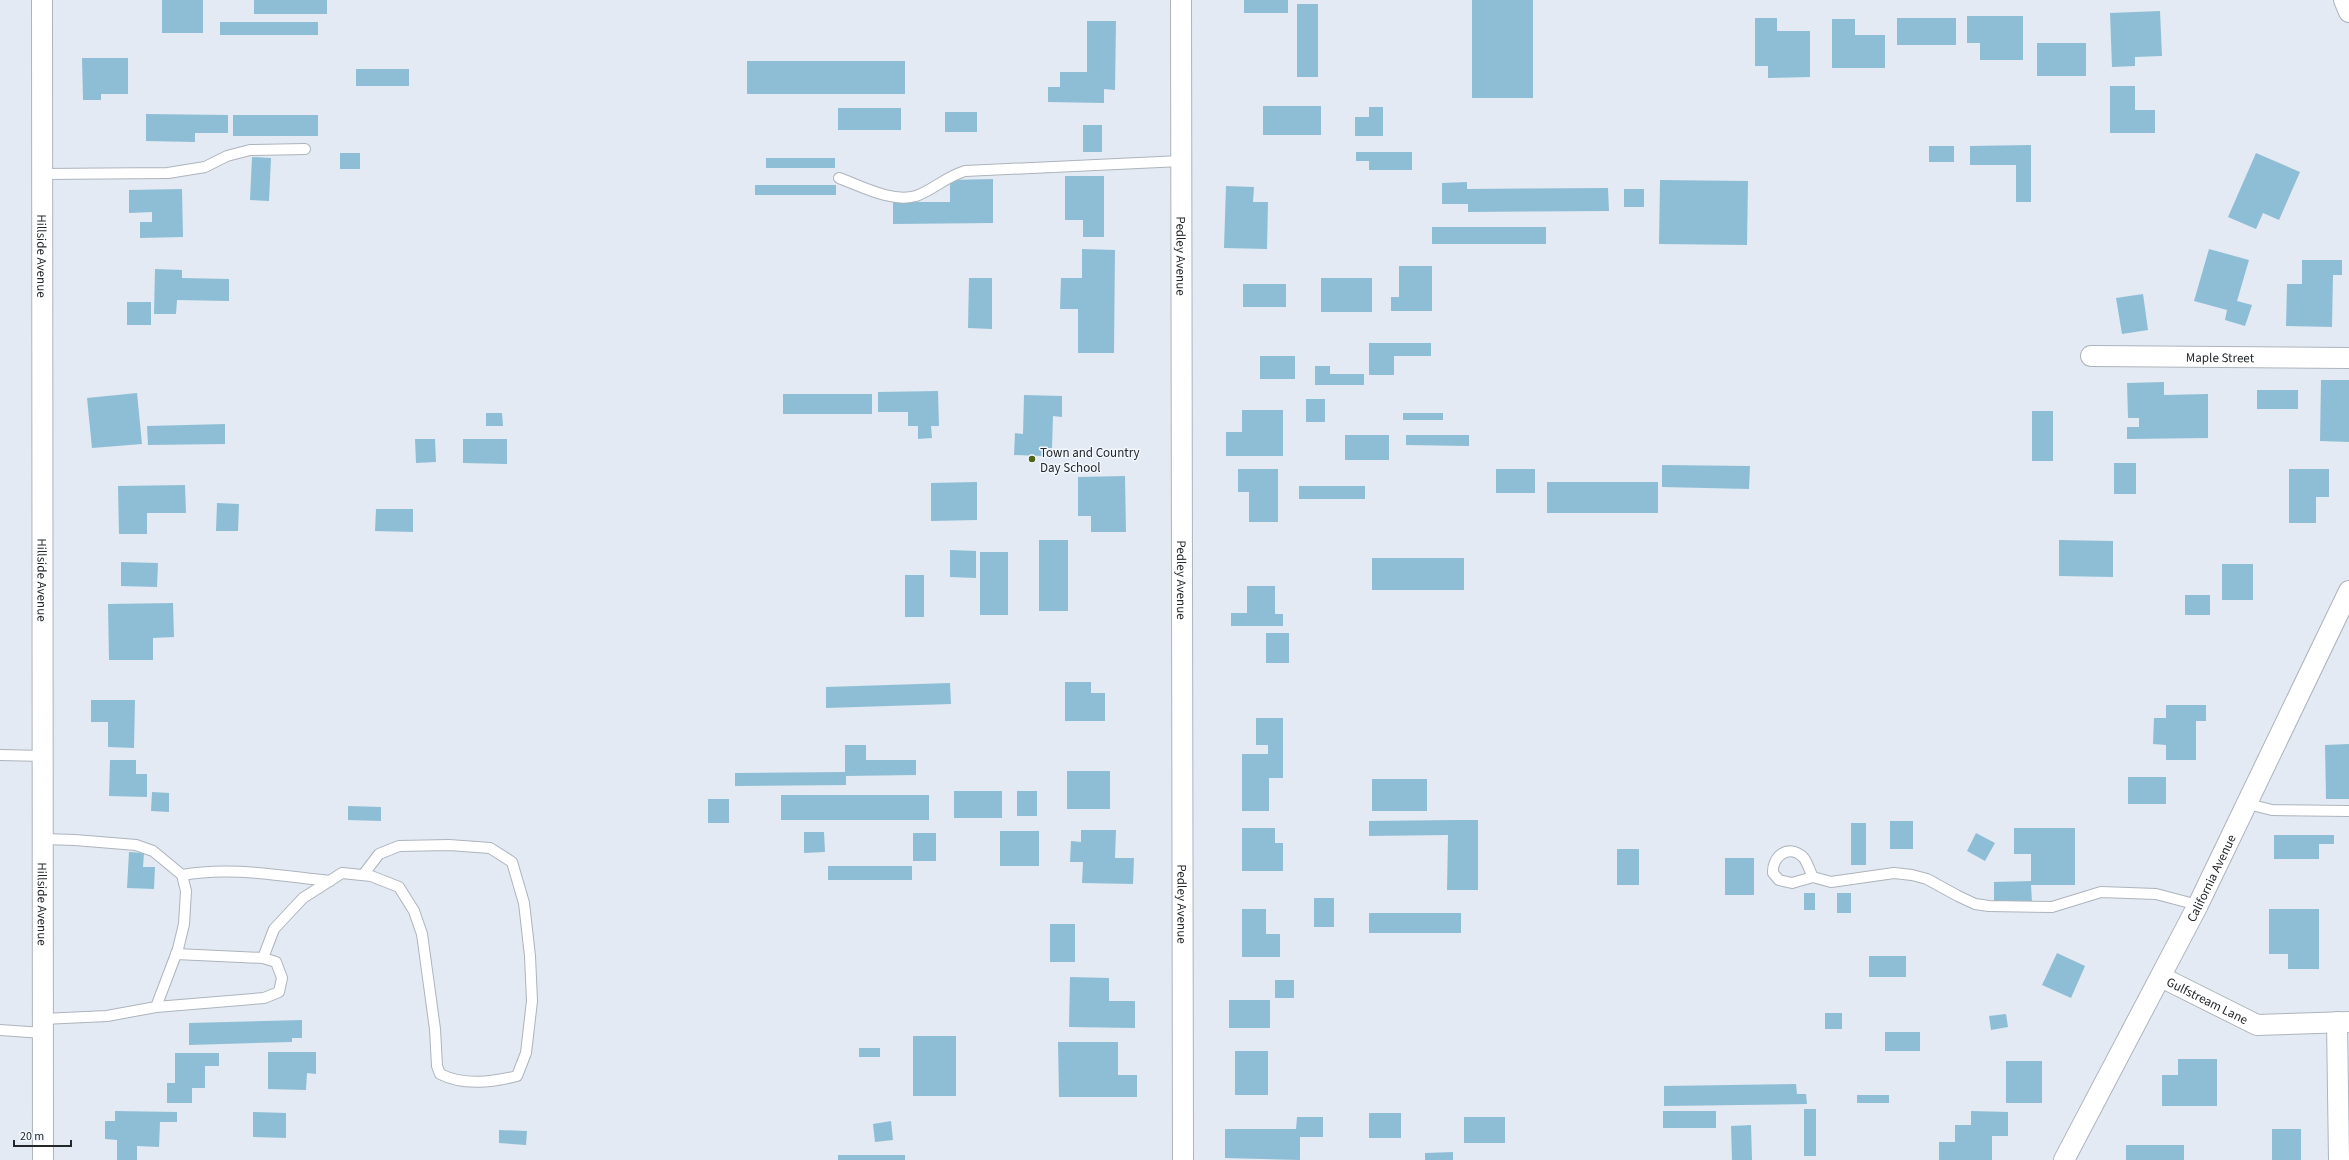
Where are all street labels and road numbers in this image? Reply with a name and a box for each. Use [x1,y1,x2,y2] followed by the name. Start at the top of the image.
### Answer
[32,214,50,298] street label: Hillside Avenue
[1171,216,1190,296] street label: Pedley Avenue
[2186,349,2255,367] street label: Maple Street
[32,538,51,622] street label: Hillside Avenue
[1172,540,1190,620] street label: Pedley Avenue
[2183,832,2241,925] street label: California Avenue
[33,862,51,946] street label: Hillside Avenue
[1172,864,1191,944] street label: Pedley Avenue
[2163,973,2251,1029] street label: Gulfstream Lane

